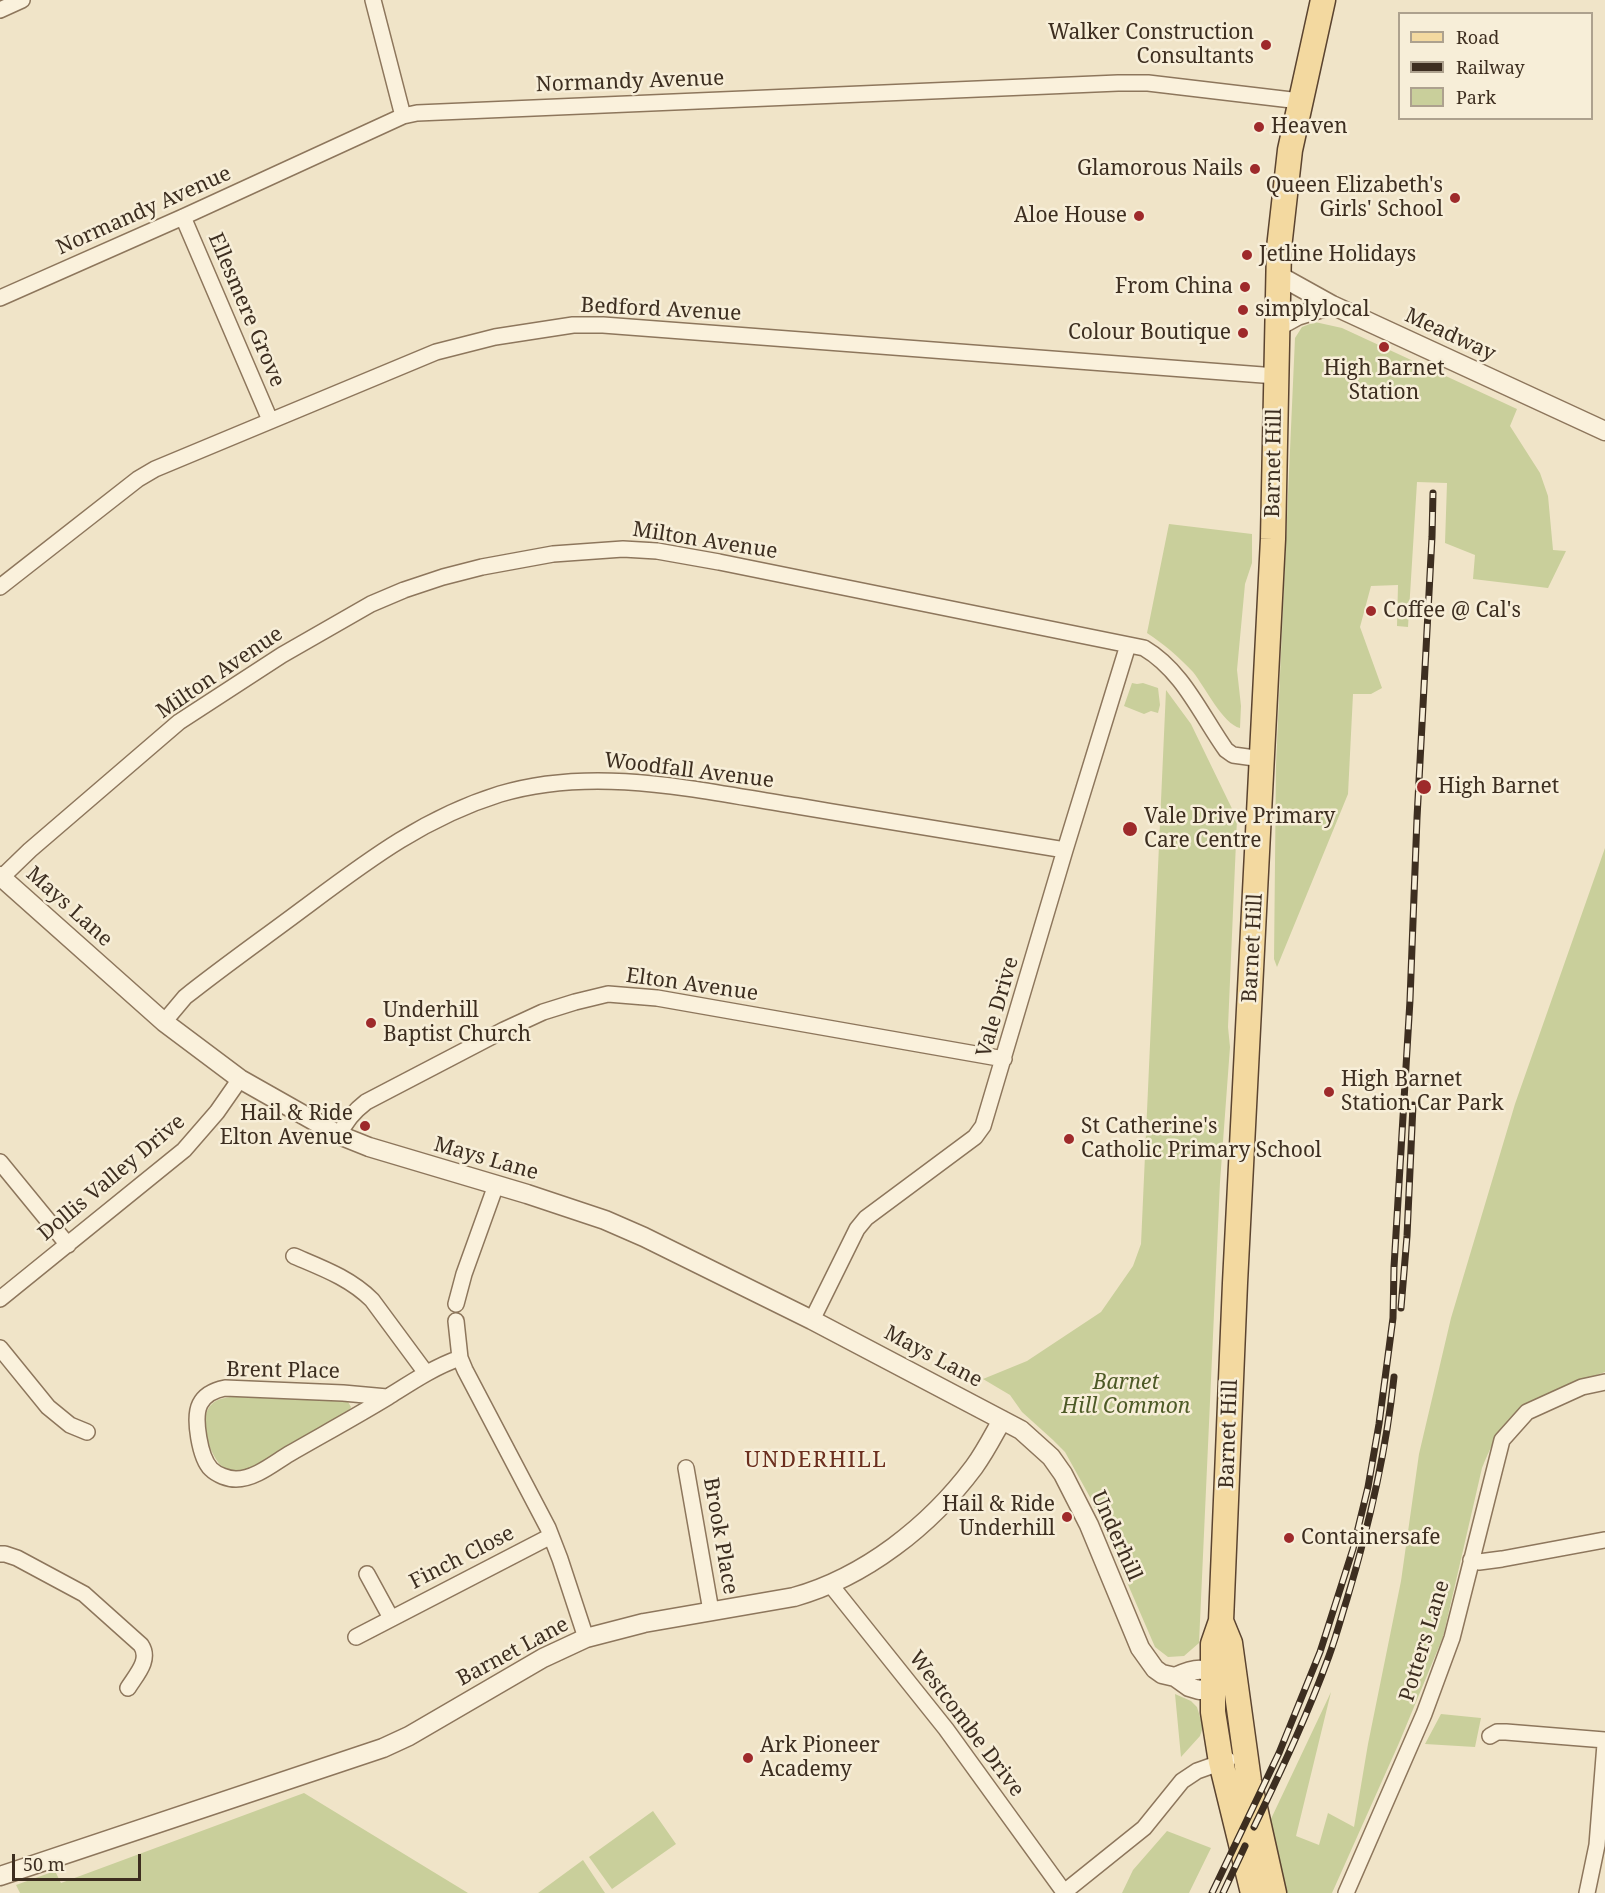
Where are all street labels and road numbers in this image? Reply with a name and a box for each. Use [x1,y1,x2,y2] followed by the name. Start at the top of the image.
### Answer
[535,66,725,98] street label: Normandy Avenue
[53,161,235,261] street label: Normandy Avenue
[202,229,290,391] street label: Ellesmere Grove
[580,293,742,327] street label: Bedford Avenue
[1401,303,1499,367] street label: Meadway
[1260,408,1288,518] street label: Barnet Hill
[631,517,779,565] street label: Milton Avenue
[152,622,288,724] street label: Milton Avenue
[603,748,775,794] street label: Woodfall Avenue
[21,862,117,952] street label: Mays Lane
[1238,893,1268,1003] street label: Barnet Hill
[972,954,1024,1060] street label: Vale Drive
[624,963,760,1007] street label: Elton Avenue
[34,1109,190,1247] street label: Dollis Valley Drive
[431,1132,541,1186] street label: Mays Lane
[880,1321,986,1393] street label: Mays Lane
[226,1357,340,1385] street label: Brent Place
[1214,1379,1244,1489] street label: Barnet Hill
[697,1476,743,1596] street label: Brook Place
[1085,1487,1147,1585] street label: Underhill
[405,1521,519,1595] street label: Finch Close
[1395,1577,1455,1705] street label: Potters Lane
[453,1612,573,1692] street label: Barnet Lane
[903,1646,1029,1802] street label: Westcombe Drive

